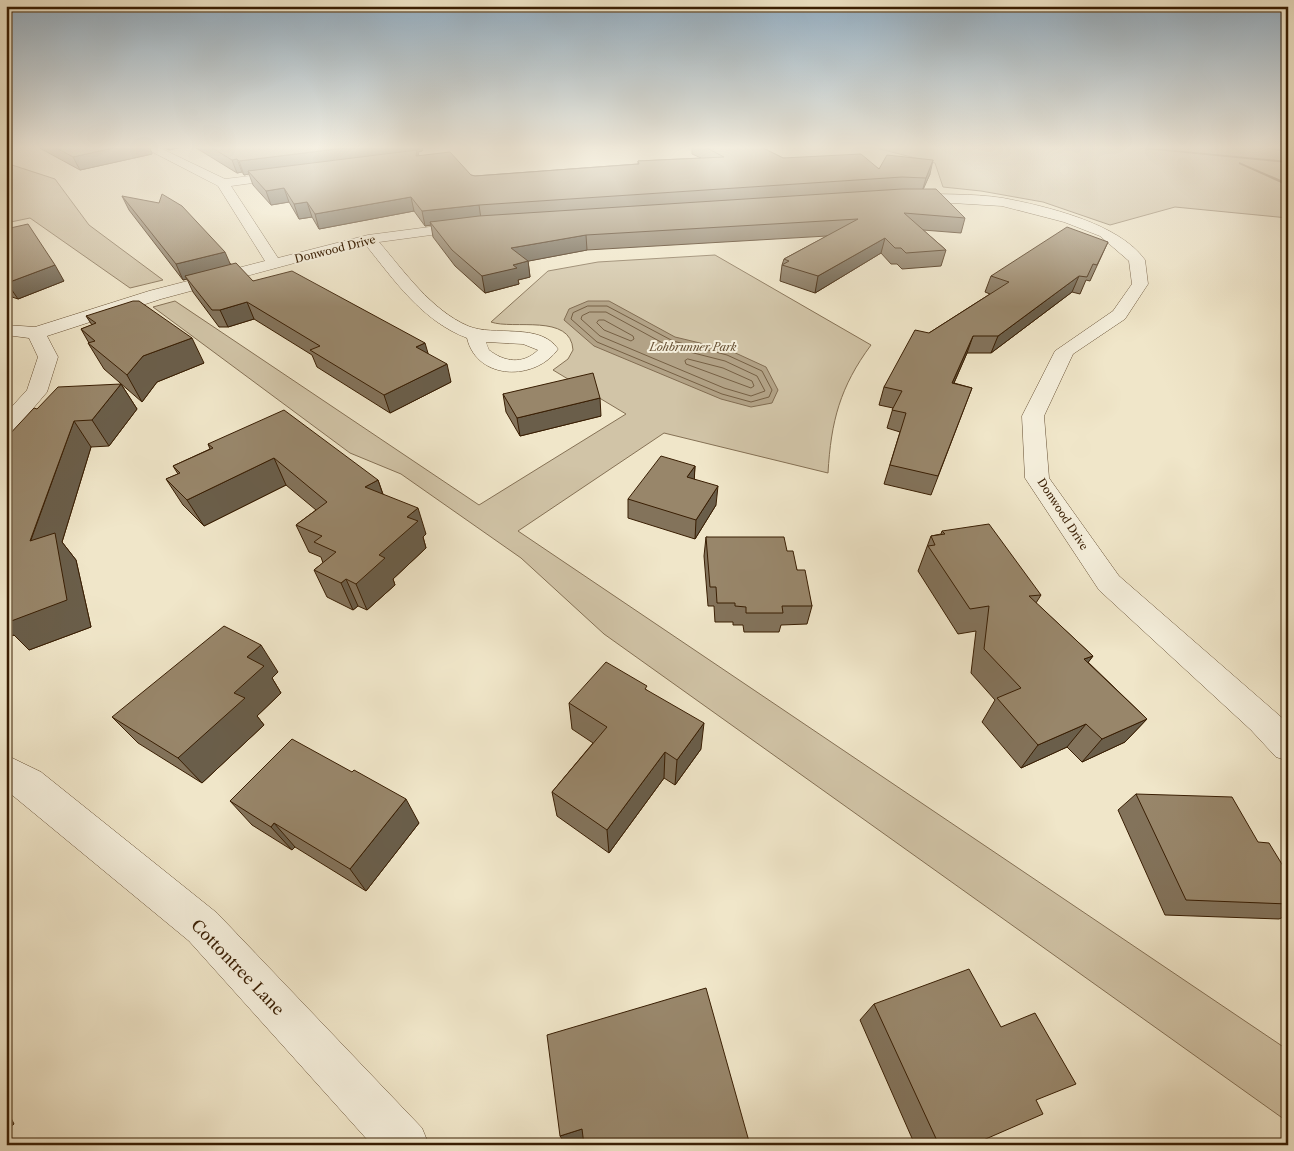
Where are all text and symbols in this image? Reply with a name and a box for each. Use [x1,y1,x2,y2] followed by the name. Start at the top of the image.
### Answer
[293,232,377,266] street label: Donwood Drive
[648,340,737,354] park label: Lohbrunner Park
[1035,475,1091,553] street label: Donwood Drive
[187,915,289,1019] street label: Cottontree Lane

